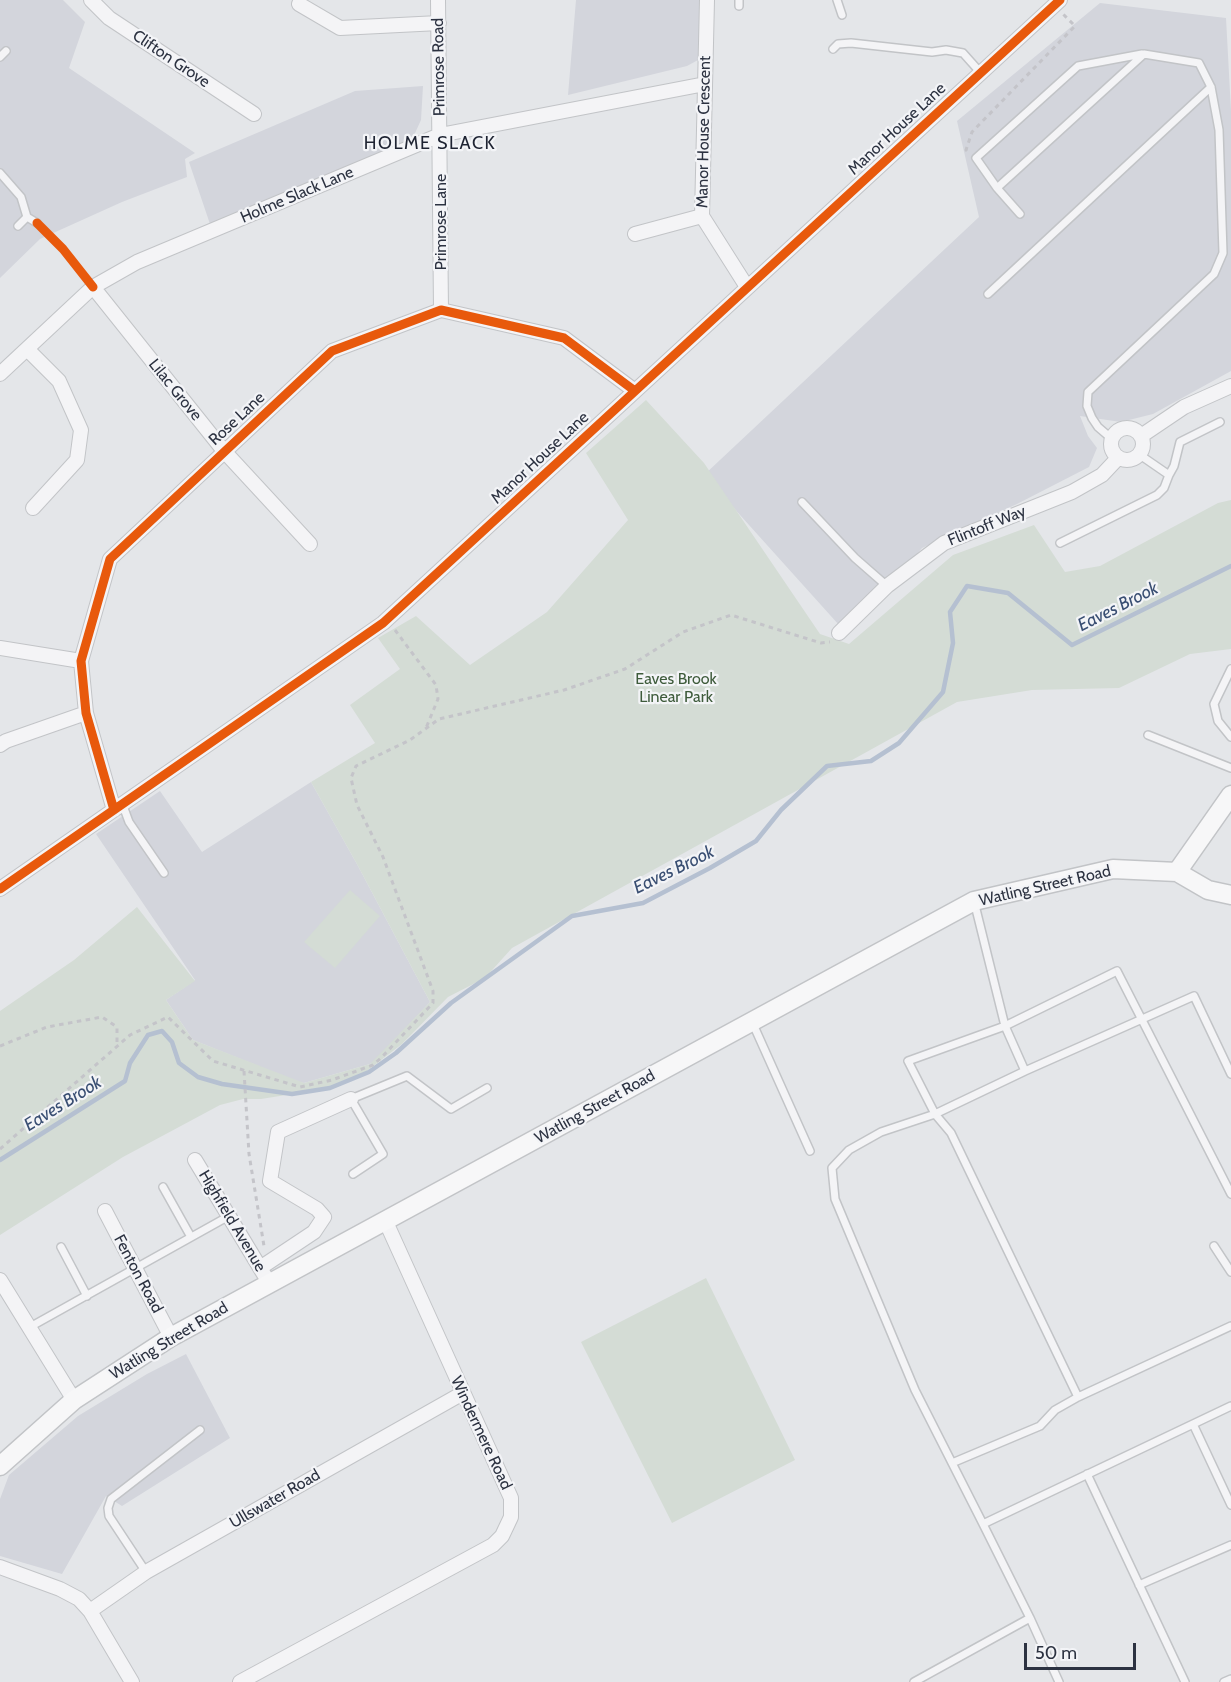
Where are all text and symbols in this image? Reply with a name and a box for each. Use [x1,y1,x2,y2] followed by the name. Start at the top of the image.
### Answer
[429,18,449,116] street label: Primrose Road
[129,26,213,92] street label: Clifton Grove
[693,56,715,208] street label: Manor House Crescent
[844,79,950,179] street label: Manor House Lane
[364,133,496,155] district label: HOLME SLACK
[238,163,356,227] street label: Holme Slack Lane
[431,174,451,270] street label: Primrose Lane
[144,355,206,425] street label: Lilac Grove
[205,388,269,450] street label: Rose Lane
[487,408,593,508] street label: Manor House Lane
[945,502,1029,550] street label: Flintoff Way
[1074,578,1162,636] water label: Eaves Brook
[635,669,717,707] park label: Eaves Brook Linear Park
[630,841,718,899] water label: Eaves Brook
[977,862,1113,910] street label: Watling Street Road
[532,1066,658,1148] street label: Watling Street Road
[20,1072,106,1136] water label: Eaves Brook
[194,1167,270,1275] street label: Highfield Avenue
[109,1232,167,1316] street label: Fenton Road
[106,1298,232,1384] street label: Watling Street Road
[446,1373,516,1493] street label: Windermere Road
[226,1465,324,1533] street label: Ullswater Road
[1027,1631,1140,1669] scale bar
[1035,1642,1077,1664] text: 50 m

